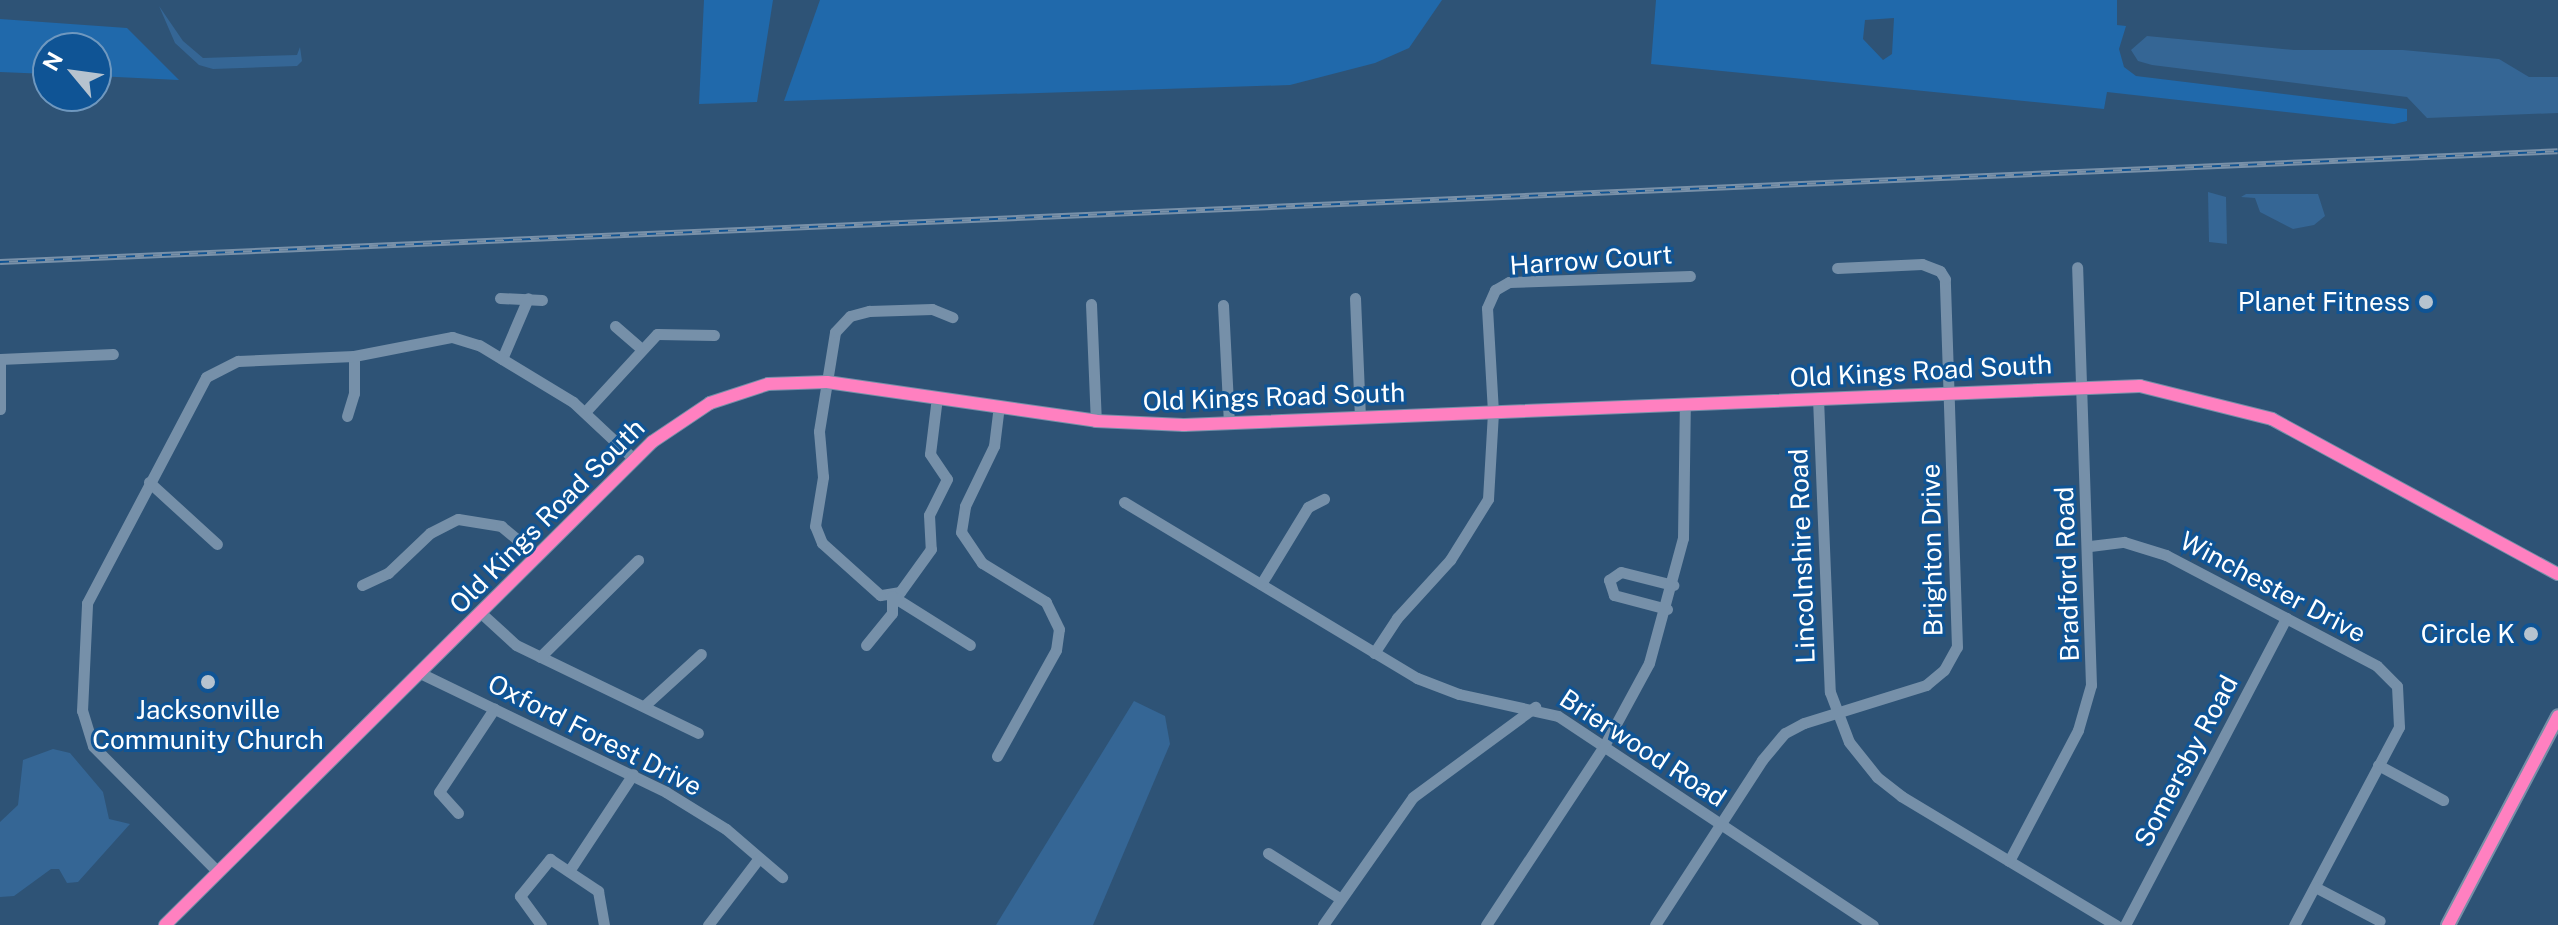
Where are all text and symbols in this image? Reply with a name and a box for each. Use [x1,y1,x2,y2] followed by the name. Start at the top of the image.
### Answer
[32,32,112,112] north arrow
[37,48,68,75] text: N
[1509,239,1673,281] street label: Harrow Court
[2238,286,2410,318] place label: Planet Fitness
[2417,293,2435,311] marker: Planet Fitness
[1789,349,2053,393] street label: Old Kings Road South
[1142,377,1406,417] street label: Old Kings Road South
[443,412,651,620] street label: Old Kings Road South
[1783,448,1821,664] street label: Lincolnshire Road
[1915,463,1949,637] street label: Brighton Drive
[2048,486,2086,662] street label: Bradford Road
[2175,525,2371,649] street label: Winchester Drive
[2421,618,2515,650] place label: Circle K
[2522,625,2540,643] marker: Circle K
[483,668,707,802] street label: Oxford Forest Drive
[2128,670,2244,852] street label: Somersby Road
[199,673,217,691] marker: Jacksonville Community Church
[1554,683,1732,813] street label: Brierwood Road
[92,694,324,756] place label: Jacksonville Community Church

